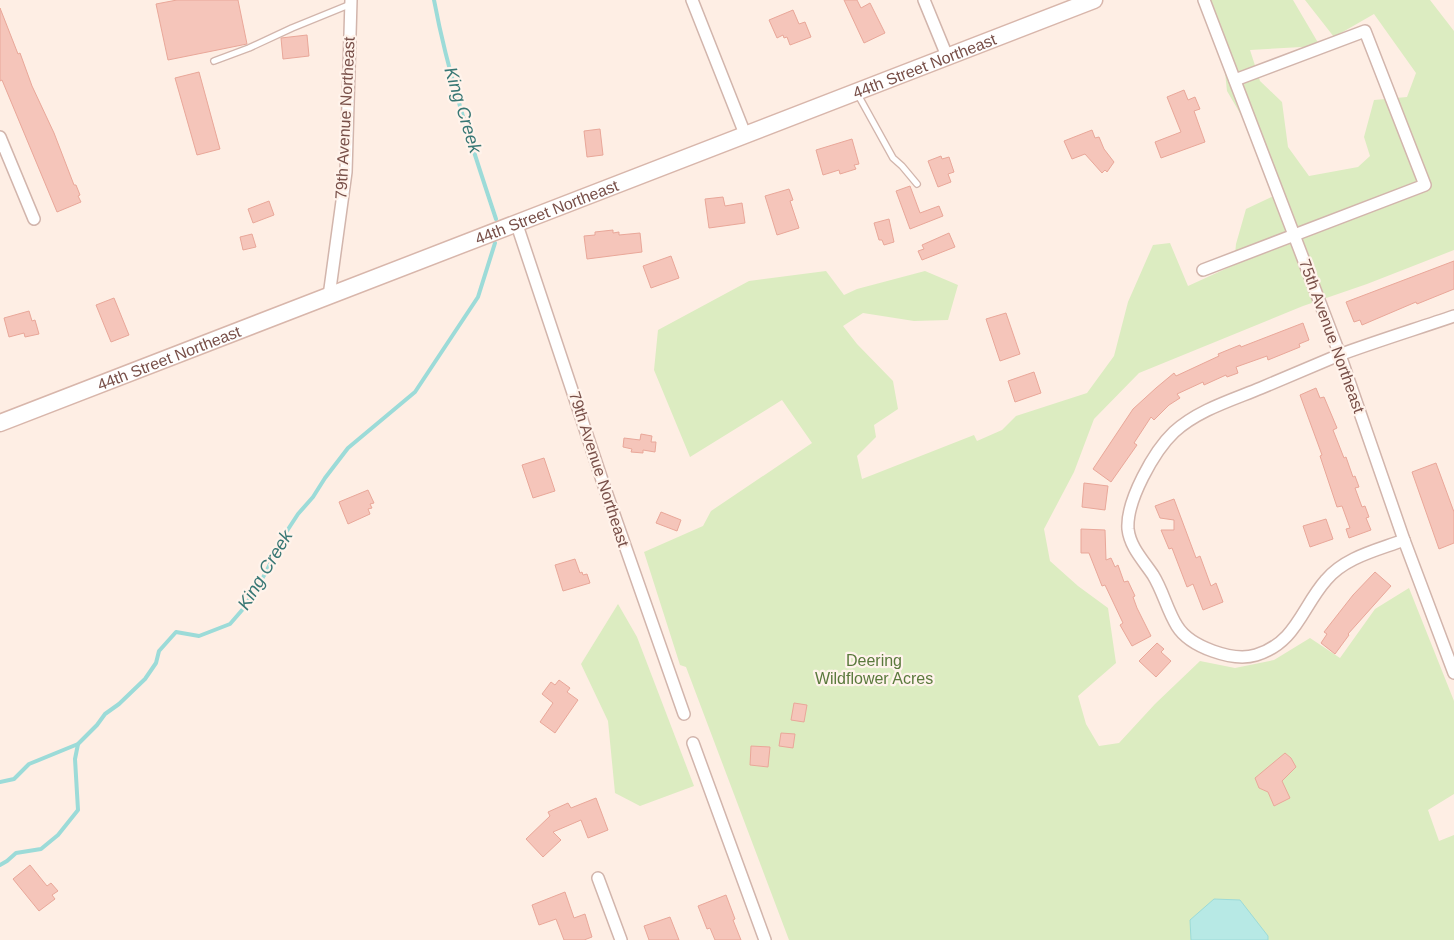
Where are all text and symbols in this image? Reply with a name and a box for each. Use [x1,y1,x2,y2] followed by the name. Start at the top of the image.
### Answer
[850,30,999,101] street label: 44th Street Northeast
[332,36,358,200] street label: 79th Avenue Northeast
[440,64,486,156] water label: King Creek
[473,176,621,247] street label: 44th Street Northeast
[1296,257,1368,416] street label: 75th Avenue Northeast
[95,322,243,393] street label: 44th Street Northeast
[566,389,632,549] street label: 79th Avenue Northeast
[233,526,297,613] water label: King Creek
[815,652,933,687] park label: Deering Wildflower Acres

